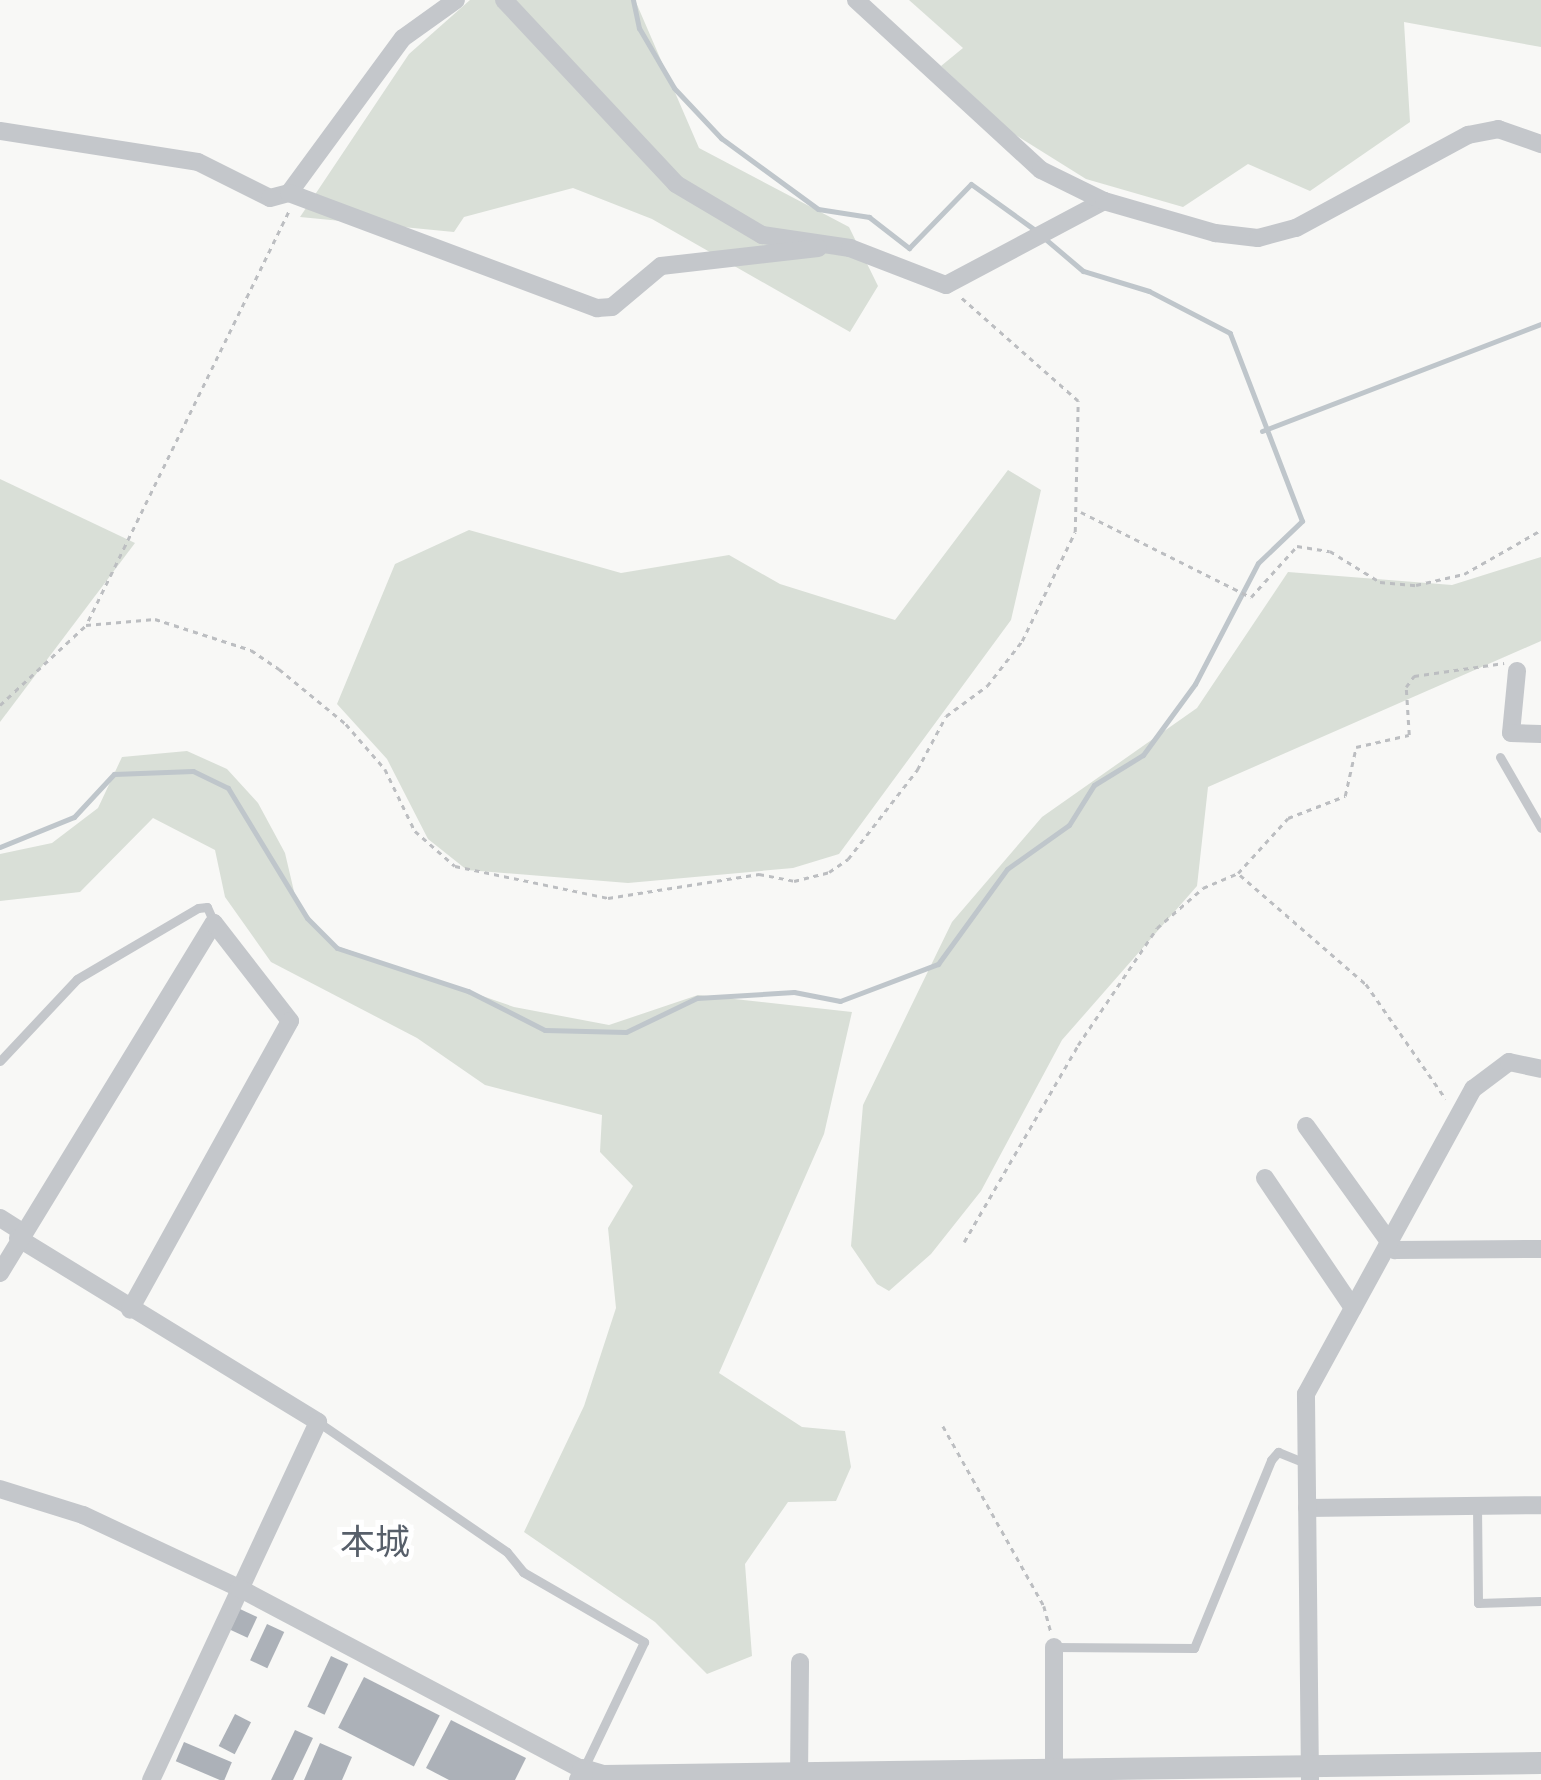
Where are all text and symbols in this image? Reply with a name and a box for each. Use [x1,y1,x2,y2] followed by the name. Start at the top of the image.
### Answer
[340,1522,410,1564] district label: 本城

